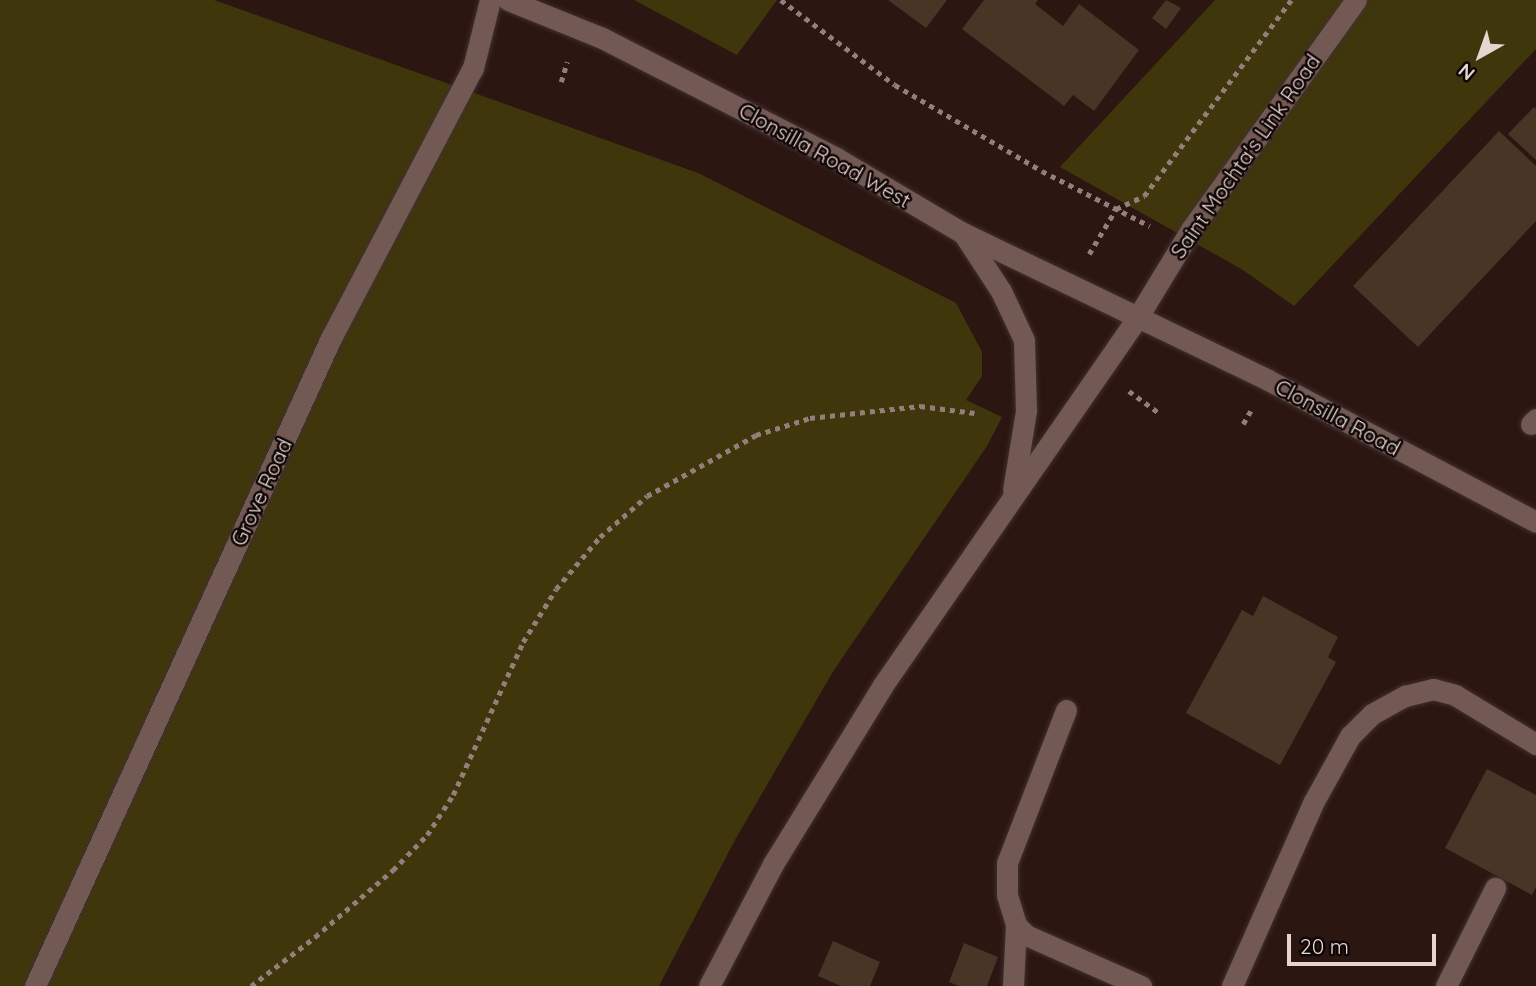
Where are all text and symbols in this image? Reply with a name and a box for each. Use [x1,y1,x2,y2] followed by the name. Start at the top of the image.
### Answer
[1445,21,1515,91] north arrow
[1165,49,1325,263] street label: Saint Mochta's Link Road
[1453,58,1480,86] text: N
[735,97,915,213] street label: Clonsilla Road West
[1271,374,1405,460] street label: Clonsilla Road
[225,434,297,550] street label: Grove Road
[1291,920,1440,964] scale bar
[1300,933,1349,959] text: 20 m

